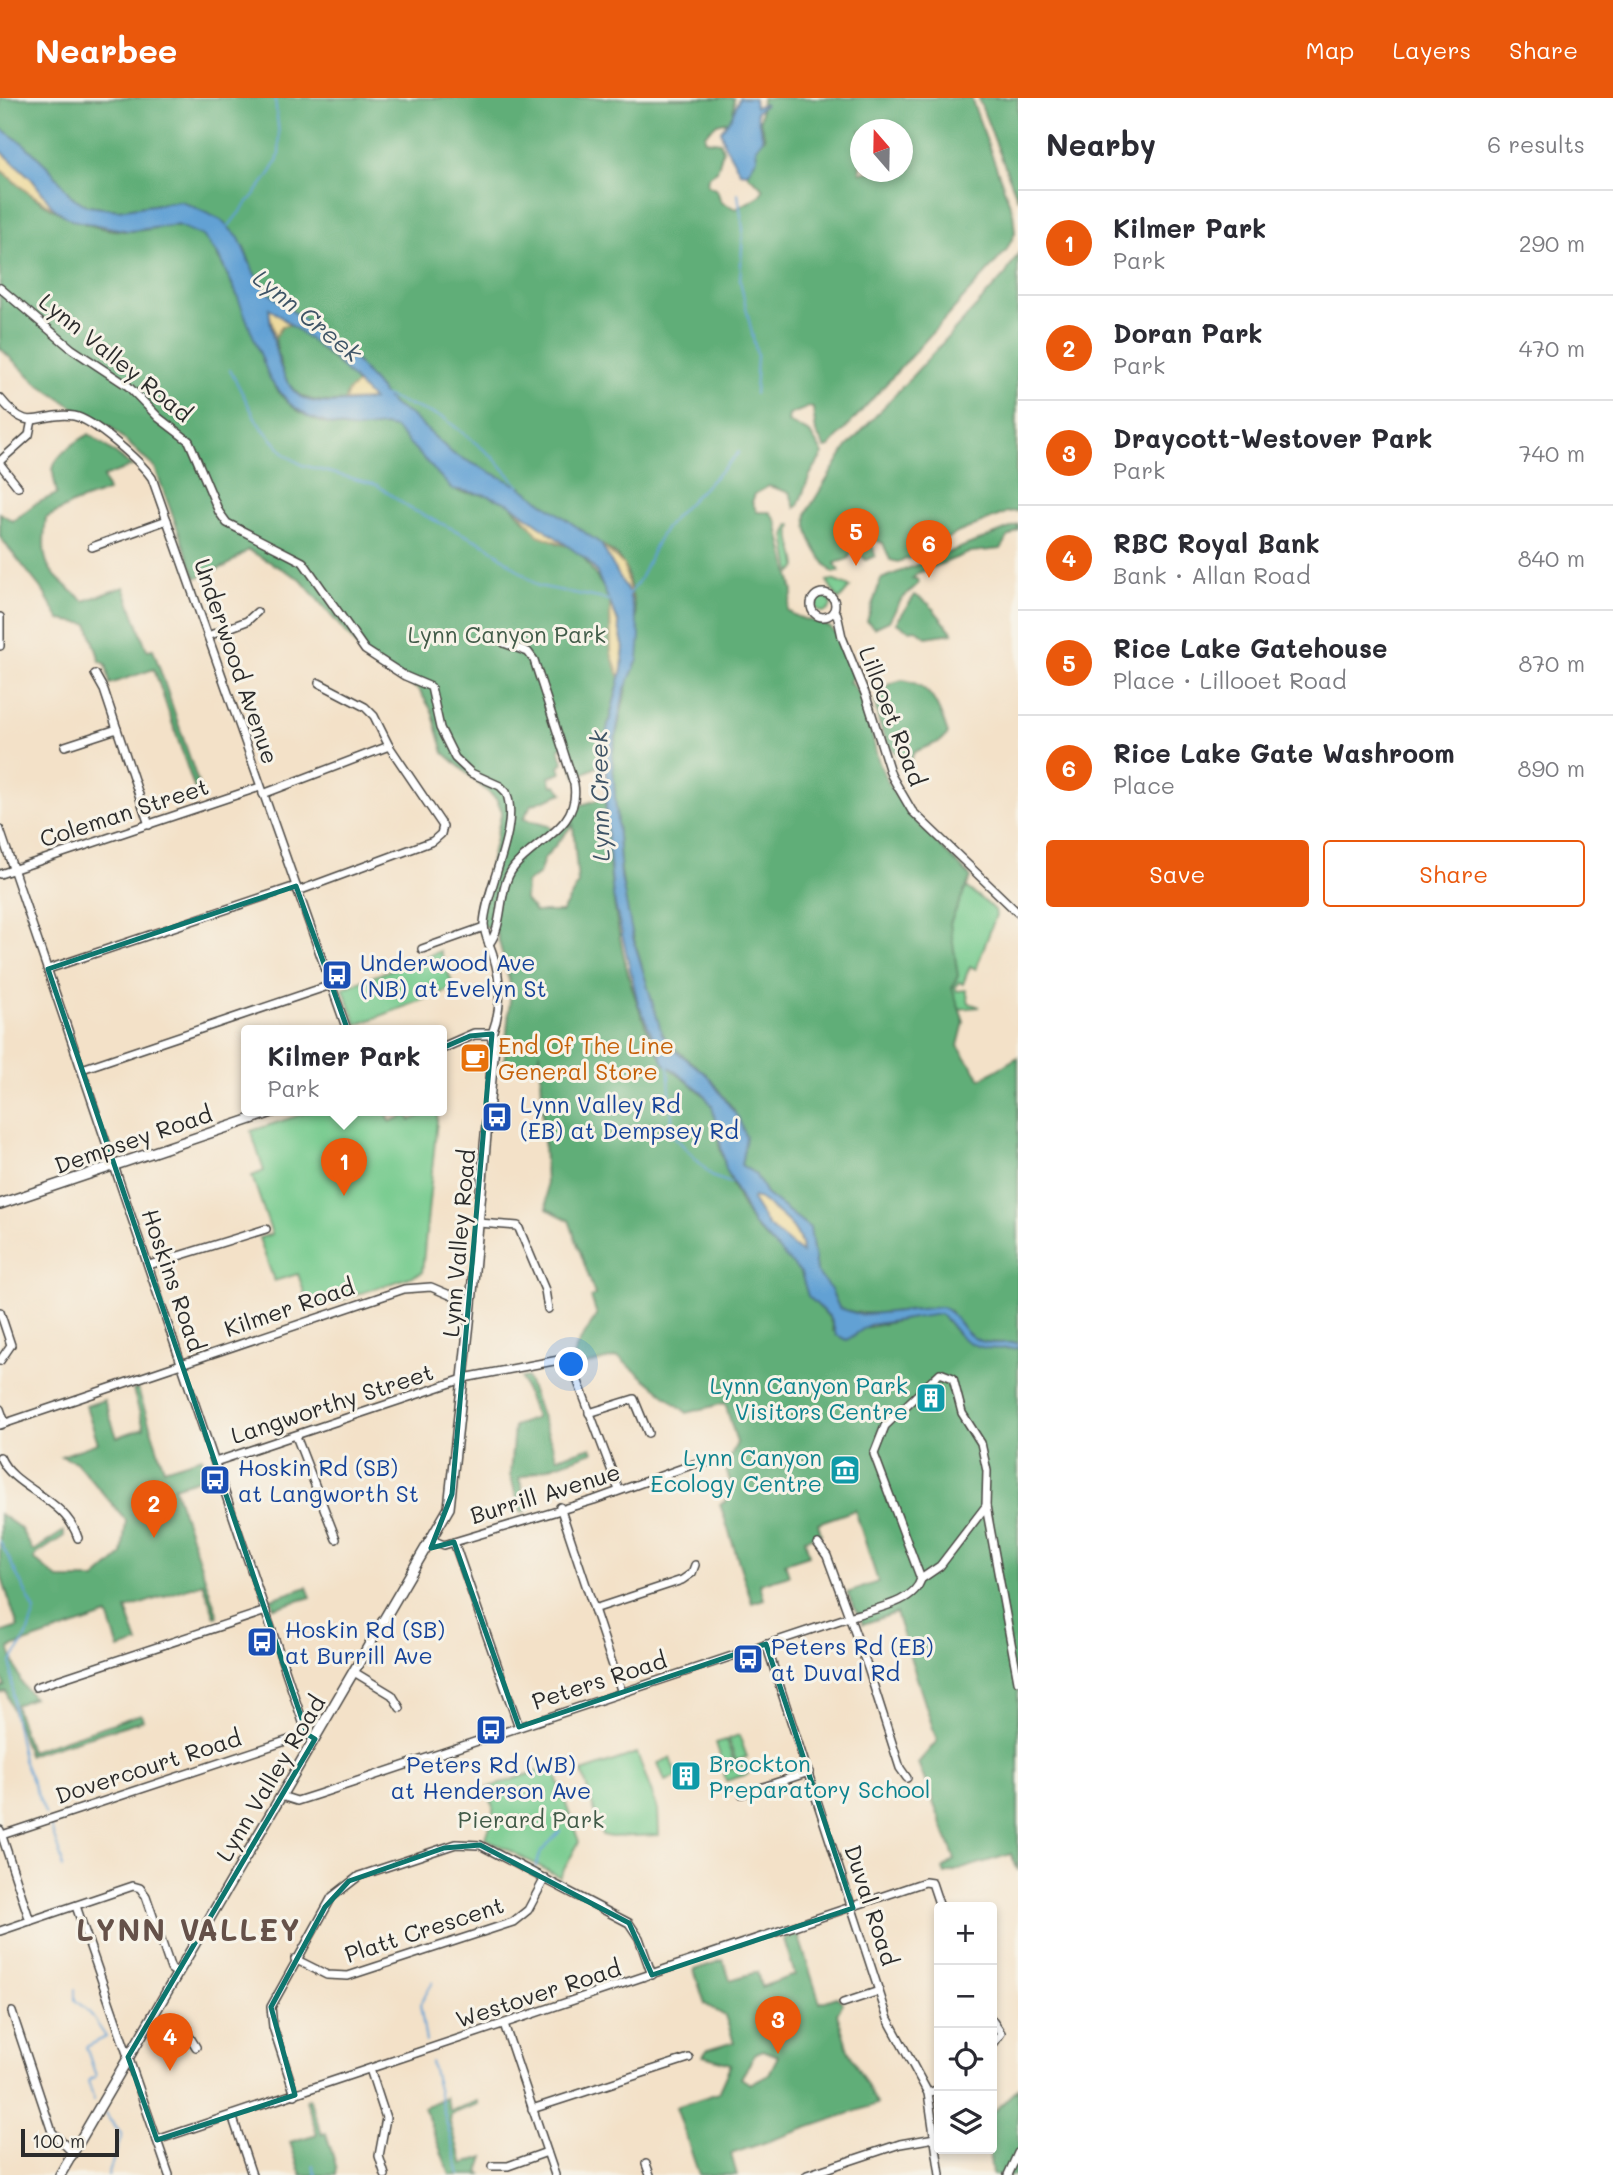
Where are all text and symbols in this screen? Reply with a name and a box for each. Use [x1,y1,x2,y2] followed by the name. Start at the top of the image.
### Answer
[35,28,178,71] text: Nearbee
[1306,34,1354,65] text: Map
[1392,34,1471,65] text: Layers
[1509,34,1578,65] text: Share
[850,119,913,182] north arrow
[1046,124,1156,164] text: Nearby
[1487,129,1585,159] text: 6 results
[1113,211,1266,245] text: Kilmer Park
[1064,228,1074,258] text: 1
[1519,228,1585,258] text: 290 m
[1113,245,1165,275] text: Park
[247,262,370,369] water label: Lynn Creek
[33,286,199,428] street label: Lynn Valley Road
[1113,316,1263,350] text: Doran Park
[1063,333,1075,363] text: 2
[1519,333,1585,363] text: 470 m
[1113,350,1165,380] text: Park
[1113,421,1433,455] text: Draycott-Westover Park
[1062,438,1076,468] text: 3
[1519,438,1585,468] text: 740 m
[1113,455,1165,485] text: Park
[833,508,879,566] pin: 5
[906,520,952,578] pin: 6
[1113,526,1320,560] text: RBC Royal Bank
[1062,543,1076,573] text: 4
[1518,543,1585,573] text: 840 m
[188,554,286,768] street label: Underwood Avenue
[1113,560,1311,590] text: Bank · Allan Road
[408,619,606,649] park label: Lynn Canyon Park
[1113,631,1388,665] text: Rice Lake Gatehouse
[853,642,933,790] street label: Lillooet Road
[1062,648,1076,678] text: 5
[1518,648,1585,678] text: 870 m
[1113,665,1347,695] text: Place · Lillooet Road
[582,729,616,862] water label: Lynn Creek
[1113,736,1455,770] text: Rice Lake Gate Washroom
[1062,753,1076,783] text: 6
[1518,753,1585,783] text: 890 m
[1113,770,1175,800] text: Place
[36,771,212,853] street label: Coleman Street
[1046,840,1309,907] button: Save
[1323,840,1585,907] button: Share
[360,947,547,1003] place label: Underwood Ave (NB) at Evelyn St
[320,958,354,992] bus stop icon: Underwood Ave (NB) at Evelyn St
[241,1025,447,1116] popup
[498,1030,674,1086] place label: End Of The Line General Store
[267,1039,421,1073] text: Kilmer Park
[458,1041,492,1075] cafe icon: End Of The Line General Store
[267,1073,320,1103] text: Park
[520,1089,739,1145] place label: Lynn Valley Rd (EB) at Dempsey Rd
[50,1098,216,1180] street label: Dempsey Road
[480,1100,514,1134] bus stop icon: Lynn Valley Rd (EB) at Dempsey Rd
[321,1138,367,1196] pin: 1
[435,1148,481,1338] street label: Lynn Valley Road
[136,1205,212,1355] street label: Hoskins Road
[220,1271,358,1343] street label: Kilmer Road
[554,1347,588,1381] your location
[227,1356,437,1450] street label: Langworthy Street
[710,1370,908,1426] place label: Lynn Canyon Park Visitors Centre
[914,1381,948,1415] building icon: Lynn Canyon Park Visitors Centre
[650,1442,822,1498] place label: Lynn Canyon Ecology Centre
[238,1452,419,1508] place label: Hoskin Rd (SB) at Langworth St
[828,1453,862,1487] museum icon: Lynn Canyon Ecology Centre
[466,1456,624,1530] street label: Burrill Avenue
[198,1463,232,1497] bus stop icon: Hoskin Rd (SB) at Langworth St
[131,1480,177,1538] pin: 2
[285,1614,445,1670] place label: Hoskin Rd (SB) at Burrill Ave
[245,1625,279,1659] bus stop icon: Hoskin Rd (SB) at Burrill Ave
[771,1631,934,1687] place label: Peters Rd (EB) at Duval Rd
[731,1642,765,1676] bus stop icon: Peters Rd (EB) at Duval Rd
[528,1644,670,1716] street label: Peters Road
[209,1689,331,1867] street label: Lynn Valley Road
[474,1713,508,1747] bus stop icon: Peters Rd (WB) at Henderson Ave
[51,1722,245,1810] street label: Dovercourt Road
[709,1748,930,1804] place label: Brockton Preparatory School
[391,1749,591,1805] place label: Peters Rd (WB) at Henderson Ave
[669,1759,703,1793] building icon: Brockton Preparatory School
[458,1804,604,1834] park label: Pierard Park
[838,1841,906,1969] street label: Duval Road
[341,1889,507,1969] street label: Platt Crescent
[934,1902,997,2154] map controls
[934,1902,997,1965] button: +
[76,1909,302,1949] district label: LYNN VALLEY
[452,1952,624,2034] street label: Westover Road
[934,1965,997,2028] button: −
[755,1996,801,2054] pin: 3
[147,2013,193,2071] pin: 4
[934,2028,997,2091] button: locate
[934,2091,997,2154] button: layers
[21,2126,119,2158] scale bar
[32,2128,85,2153] text: 100 m

